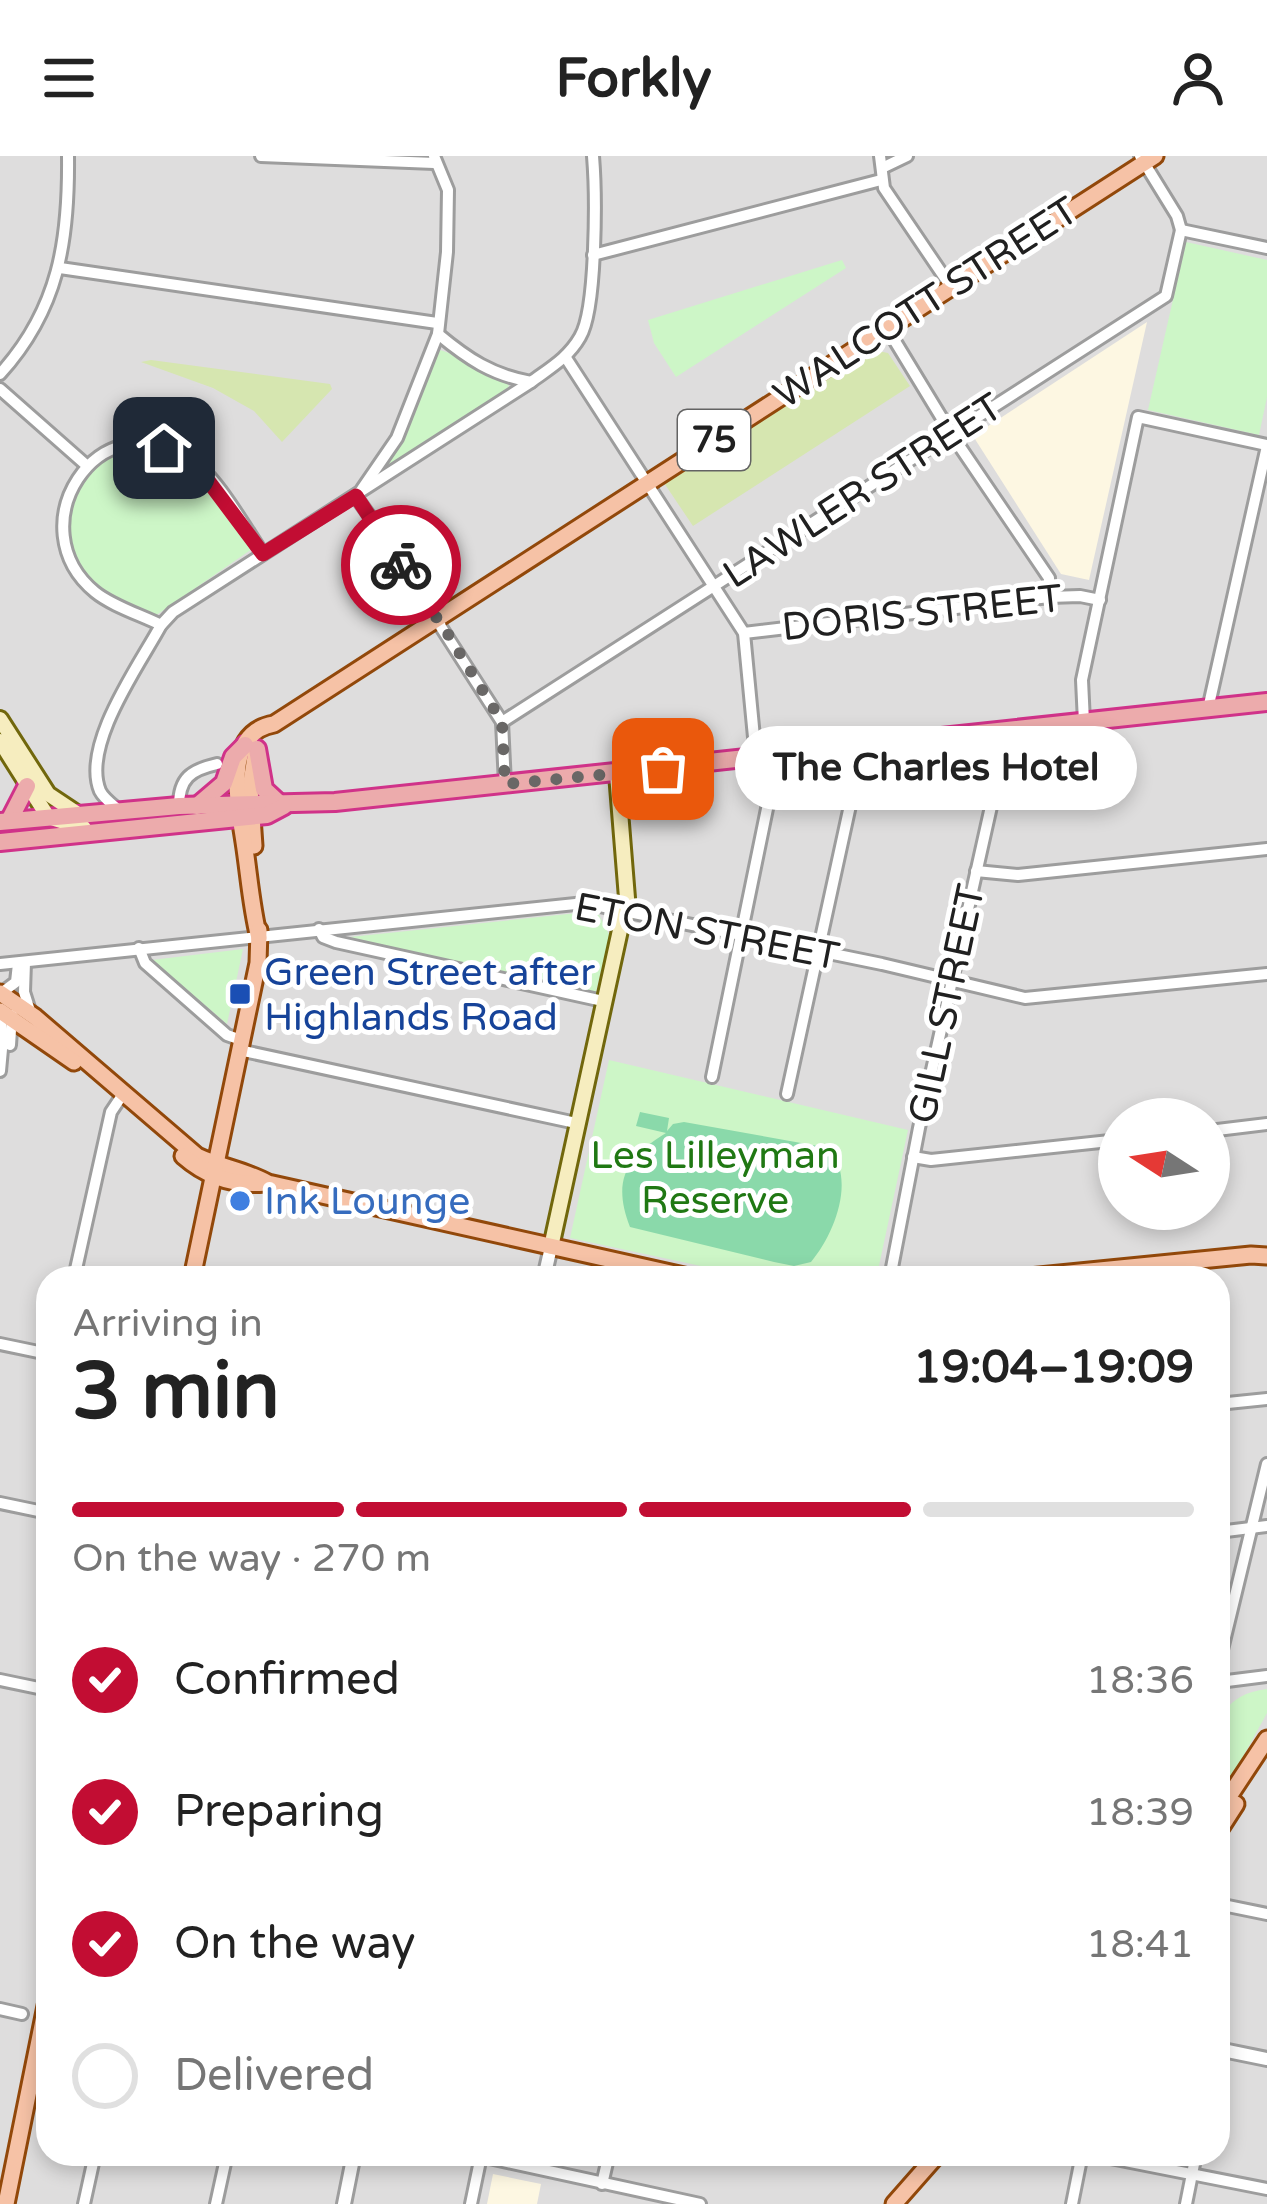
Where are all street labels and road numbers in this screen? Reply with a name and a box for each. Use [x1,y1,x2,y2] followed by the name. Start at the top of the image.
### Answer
[765,187,1087,419] street label: WALCOTT STREET
[715,383,1011,599] street label: LAWLER STREET
[678,410,750,470] road number: 75
[780,575,1065,651] street label: DORIS STREET
[899,880,995,1128] street label: GILL STREET
[571,883,843,981] street label: ETON STREET

